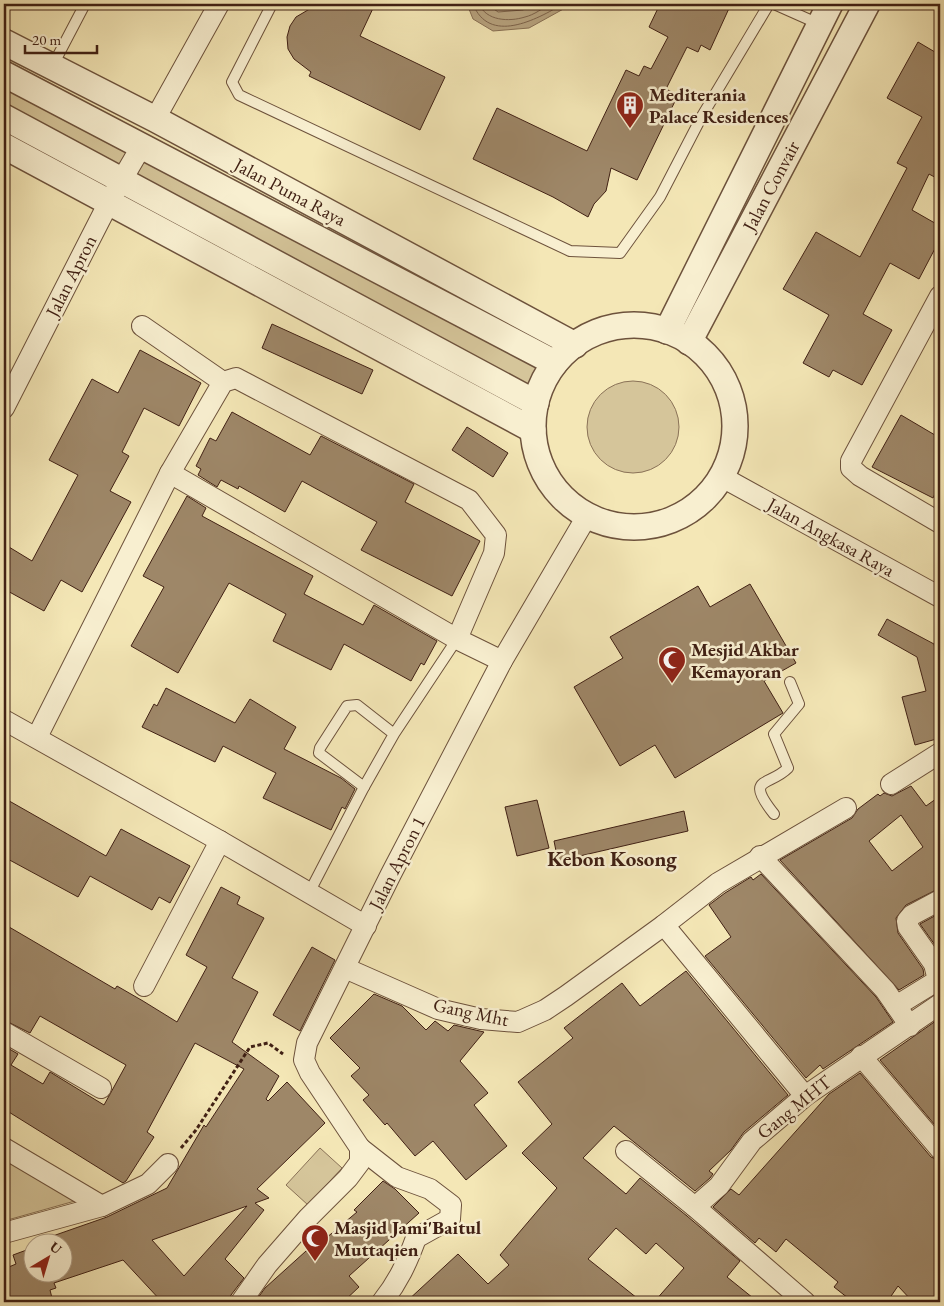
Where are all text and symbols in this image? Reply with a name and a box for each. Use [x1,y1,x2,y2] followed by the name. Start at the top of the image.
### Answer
[25,22,98,54] scale bar
[32,30,61,49] text: 20 m
[649,82,789,129] place label: Mediterania Palace Residences
[615,90,645,129] building icon: Mediterania Palace Residences
[736,136,806,237] street label: Jalan Convair
[228,151,351,232] street label: Jalan Puma Raya
[39,231,102,323] street label: Jalan Apron
[761,491,900,583] street label: Jalan Angkasa Raya
[691,637,799,684] place label: Mesjid Akbar Kemayoran
[657,645,687,684] mosque icon: Mesjid Akbar Kemayoran
[362,812,431,916] street label: Jalan Apron 1
[547,845,677,872] district label: Kebon Kosong
[431,992,511,1032] street label: Gang Mht
[752,1069,837,1145] street label: Gang MHT
[334,1215,482,1262] place label: Masjid Jami'Baitul Muttaqien
[300,1223,330,1262] mosque icon: Masjid Jami'Baitul Muttaqien
[22,1234,72,1284] north arrow
[46,1237,66,1258] text: U

